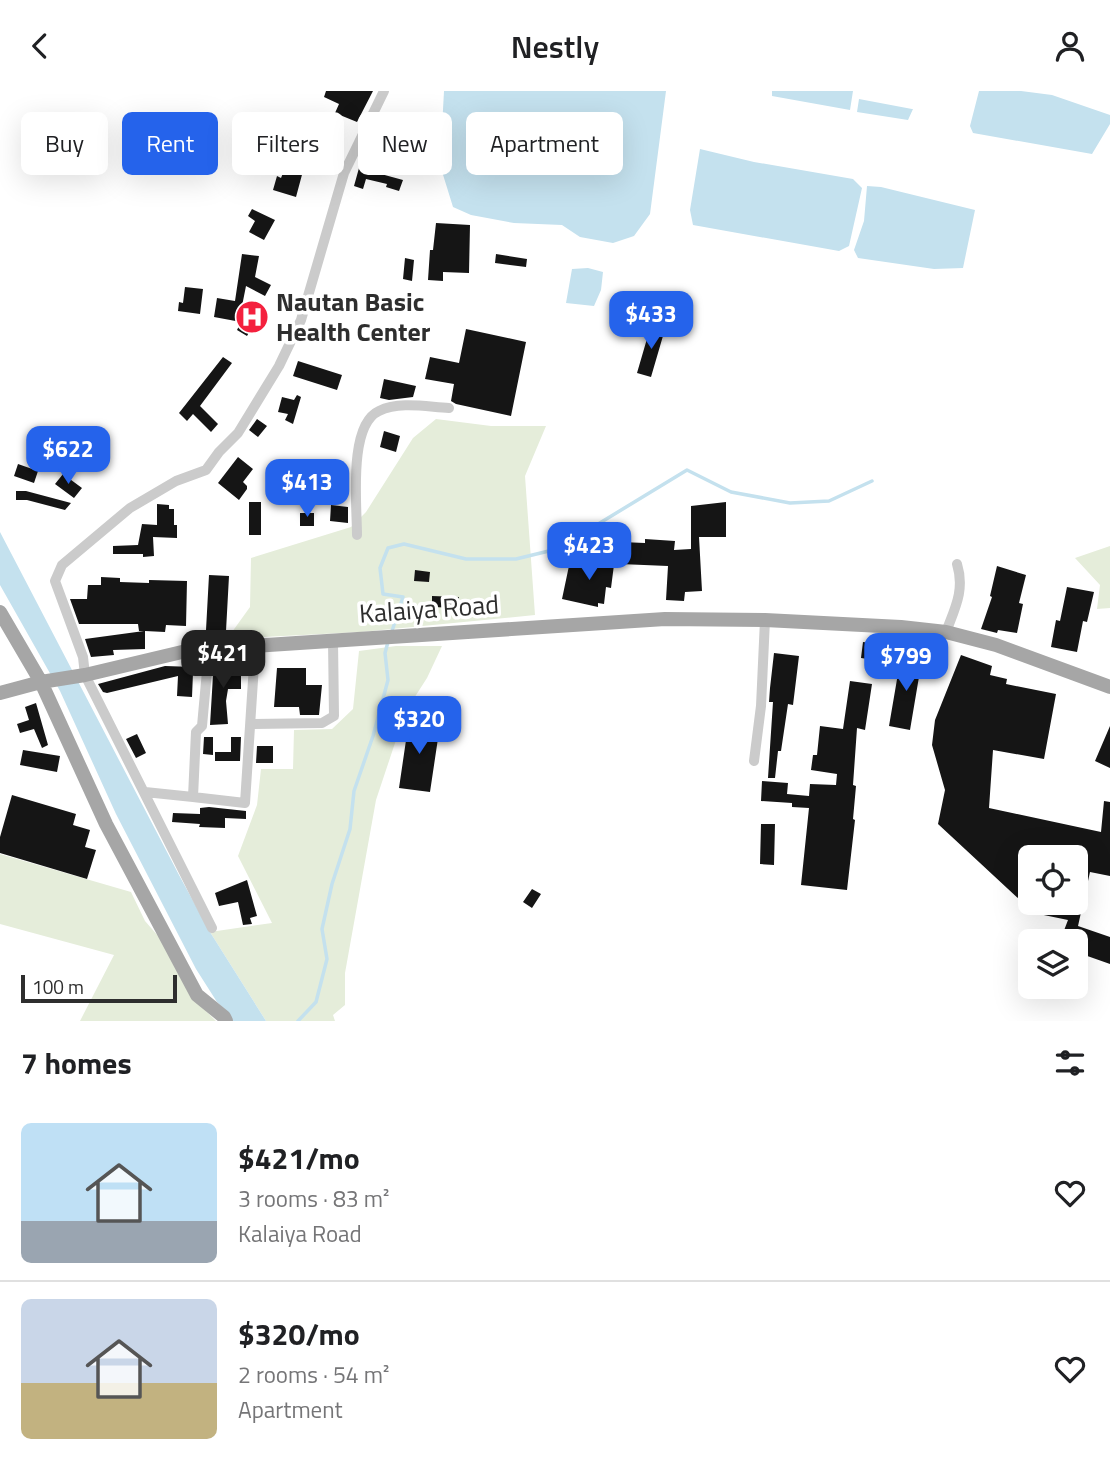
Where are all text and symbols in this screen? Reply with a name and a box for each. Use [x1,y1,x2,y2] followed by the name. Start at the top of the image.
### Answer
[511,22,599,70] text: Nestly
[21,27,59,65] icon: back
[1051,27,1089,65] icon: person
[21,112,108,175] chip: Buy
[122,112,218,175] chip: Rent
[232,112,344,175] chip: Filters
[358,112,452,175] chip: New
[466,112,623,175] chip: Apartment
[276,282,431,351] place label: Nautan Basic Health Center
[610,292,692,351] pin: $433
[625,296,677,331] text: $433
[233,298,271,336] hospital icon: Nautan Basic Health Center
[27,427,109,486] pin: $622
[42,431,94,466] text: $622
[266,459,348,519] pin: $413
[281,464,333,499] text: $413
[548,523,630,582] pin: $423
[563,527,615,562] text: $423
[358,584,500,633] street label: Kalaiya Road
[182,631,264,690] pin: $421
[865,633,947,693] pin: $799
[197,635,249,670] text: $421
[880,638,932,673] text: $799
[378,697,460,756] pin: $320
[393,701,445,736] text: $320
[1018,845,1088,999] map controls
[1018,845,1088,915] button: locate
[1018,929,1088,999] button: layers
[21,972,177,1004] scale bar
[32,972,84,1001] text: 100 m
[21,1040,132,1086] text: 7 homes
[1051,1044,1089,1082] icon: filters
[238,1135,360,1181] text: $421/mo
[77,1151,161,1235] icon: home
[1051,1174,1089,1212] icon: heart
[238,1181,389,1216] text: 3 rooms · 83 m²
[238,1216,362,1251] text: Kalaiya Road
[238,1311,360,1357] text: $320/mo
[77,1327,161,1411] icon: home
[1051,1350,1089,1388] icon: heart
[238,1357,389,1392] text: 2 rooms · 54 m²
[238,1392,343,1427] text: Apartment

